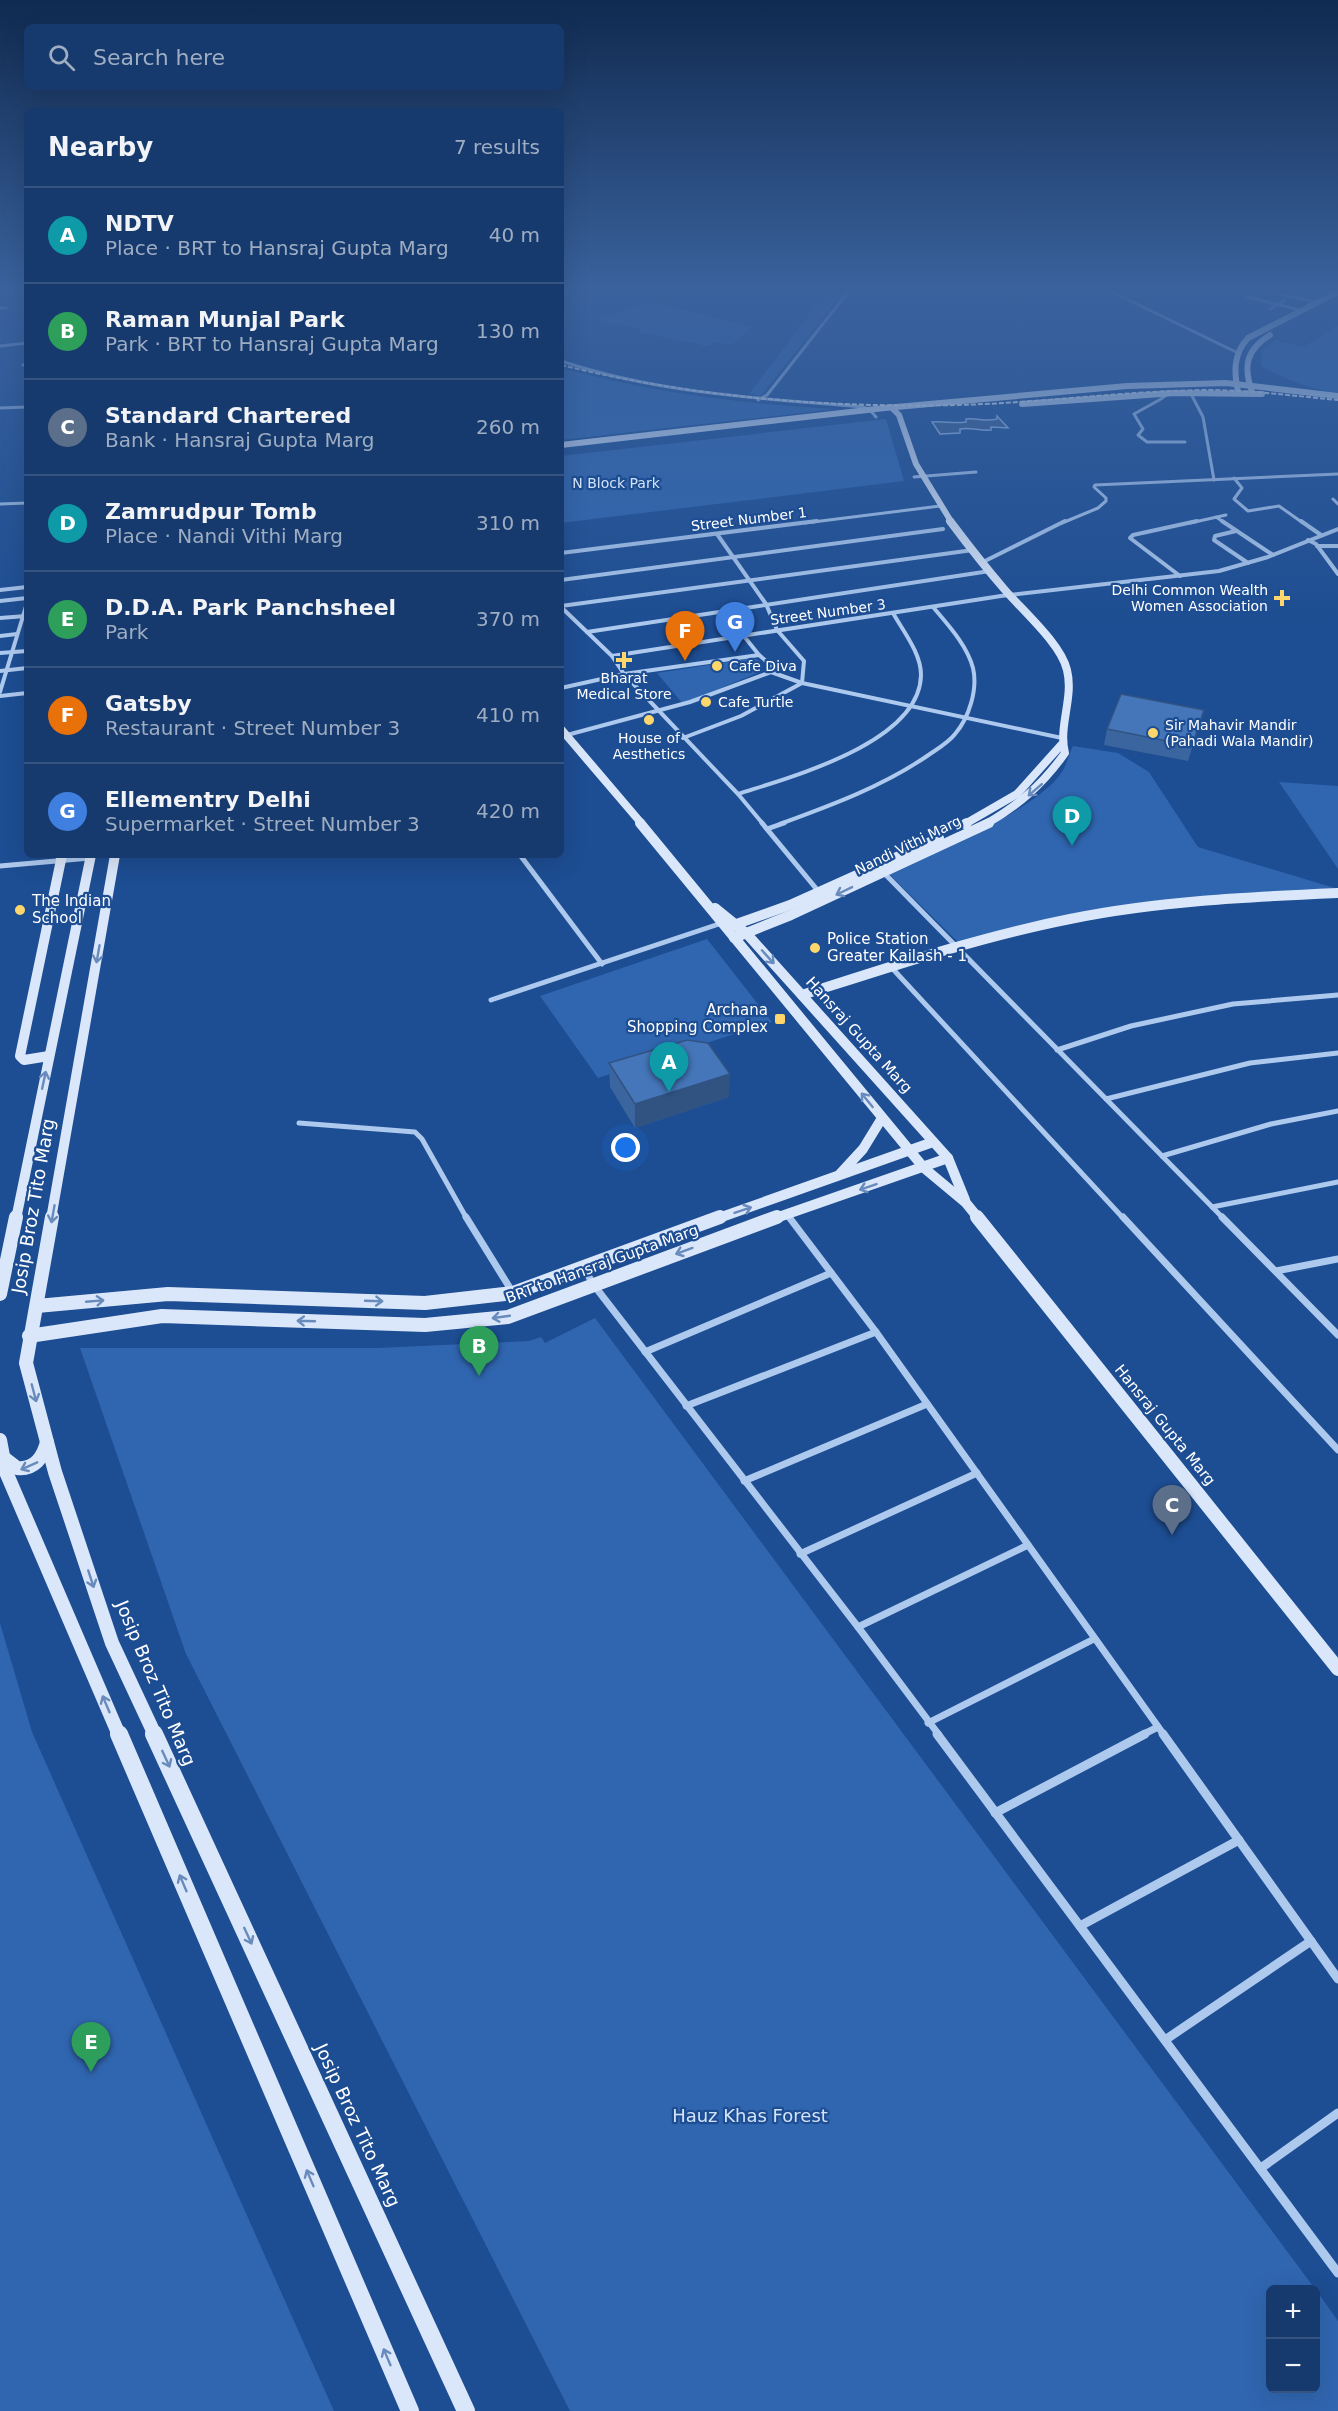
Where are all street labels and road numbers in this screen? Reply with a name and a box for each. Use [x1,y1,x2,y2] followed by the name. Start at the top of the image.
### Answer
[690,504,808,534] street label: Street Number 1
[769,596,887,628] street label: Street Number 3
[852,812,964,878] street label: Nandi Vithi Marg
[802,973,916,1097] street label: Hansraj Gupta Marg
[7,1117,59,1296] street label: Josip Broz Tito Marg
[503,1221,701,1307] street label: BRT to Hansraj Gupta Marg
[1111,1361,1219,1489] street label: Hansraj Gupta Marg
[111,1596,200,1769] street label: Josip Broz Tito Marg
[311,2039,405,2210] street label: Josip Broz Tito Marg

